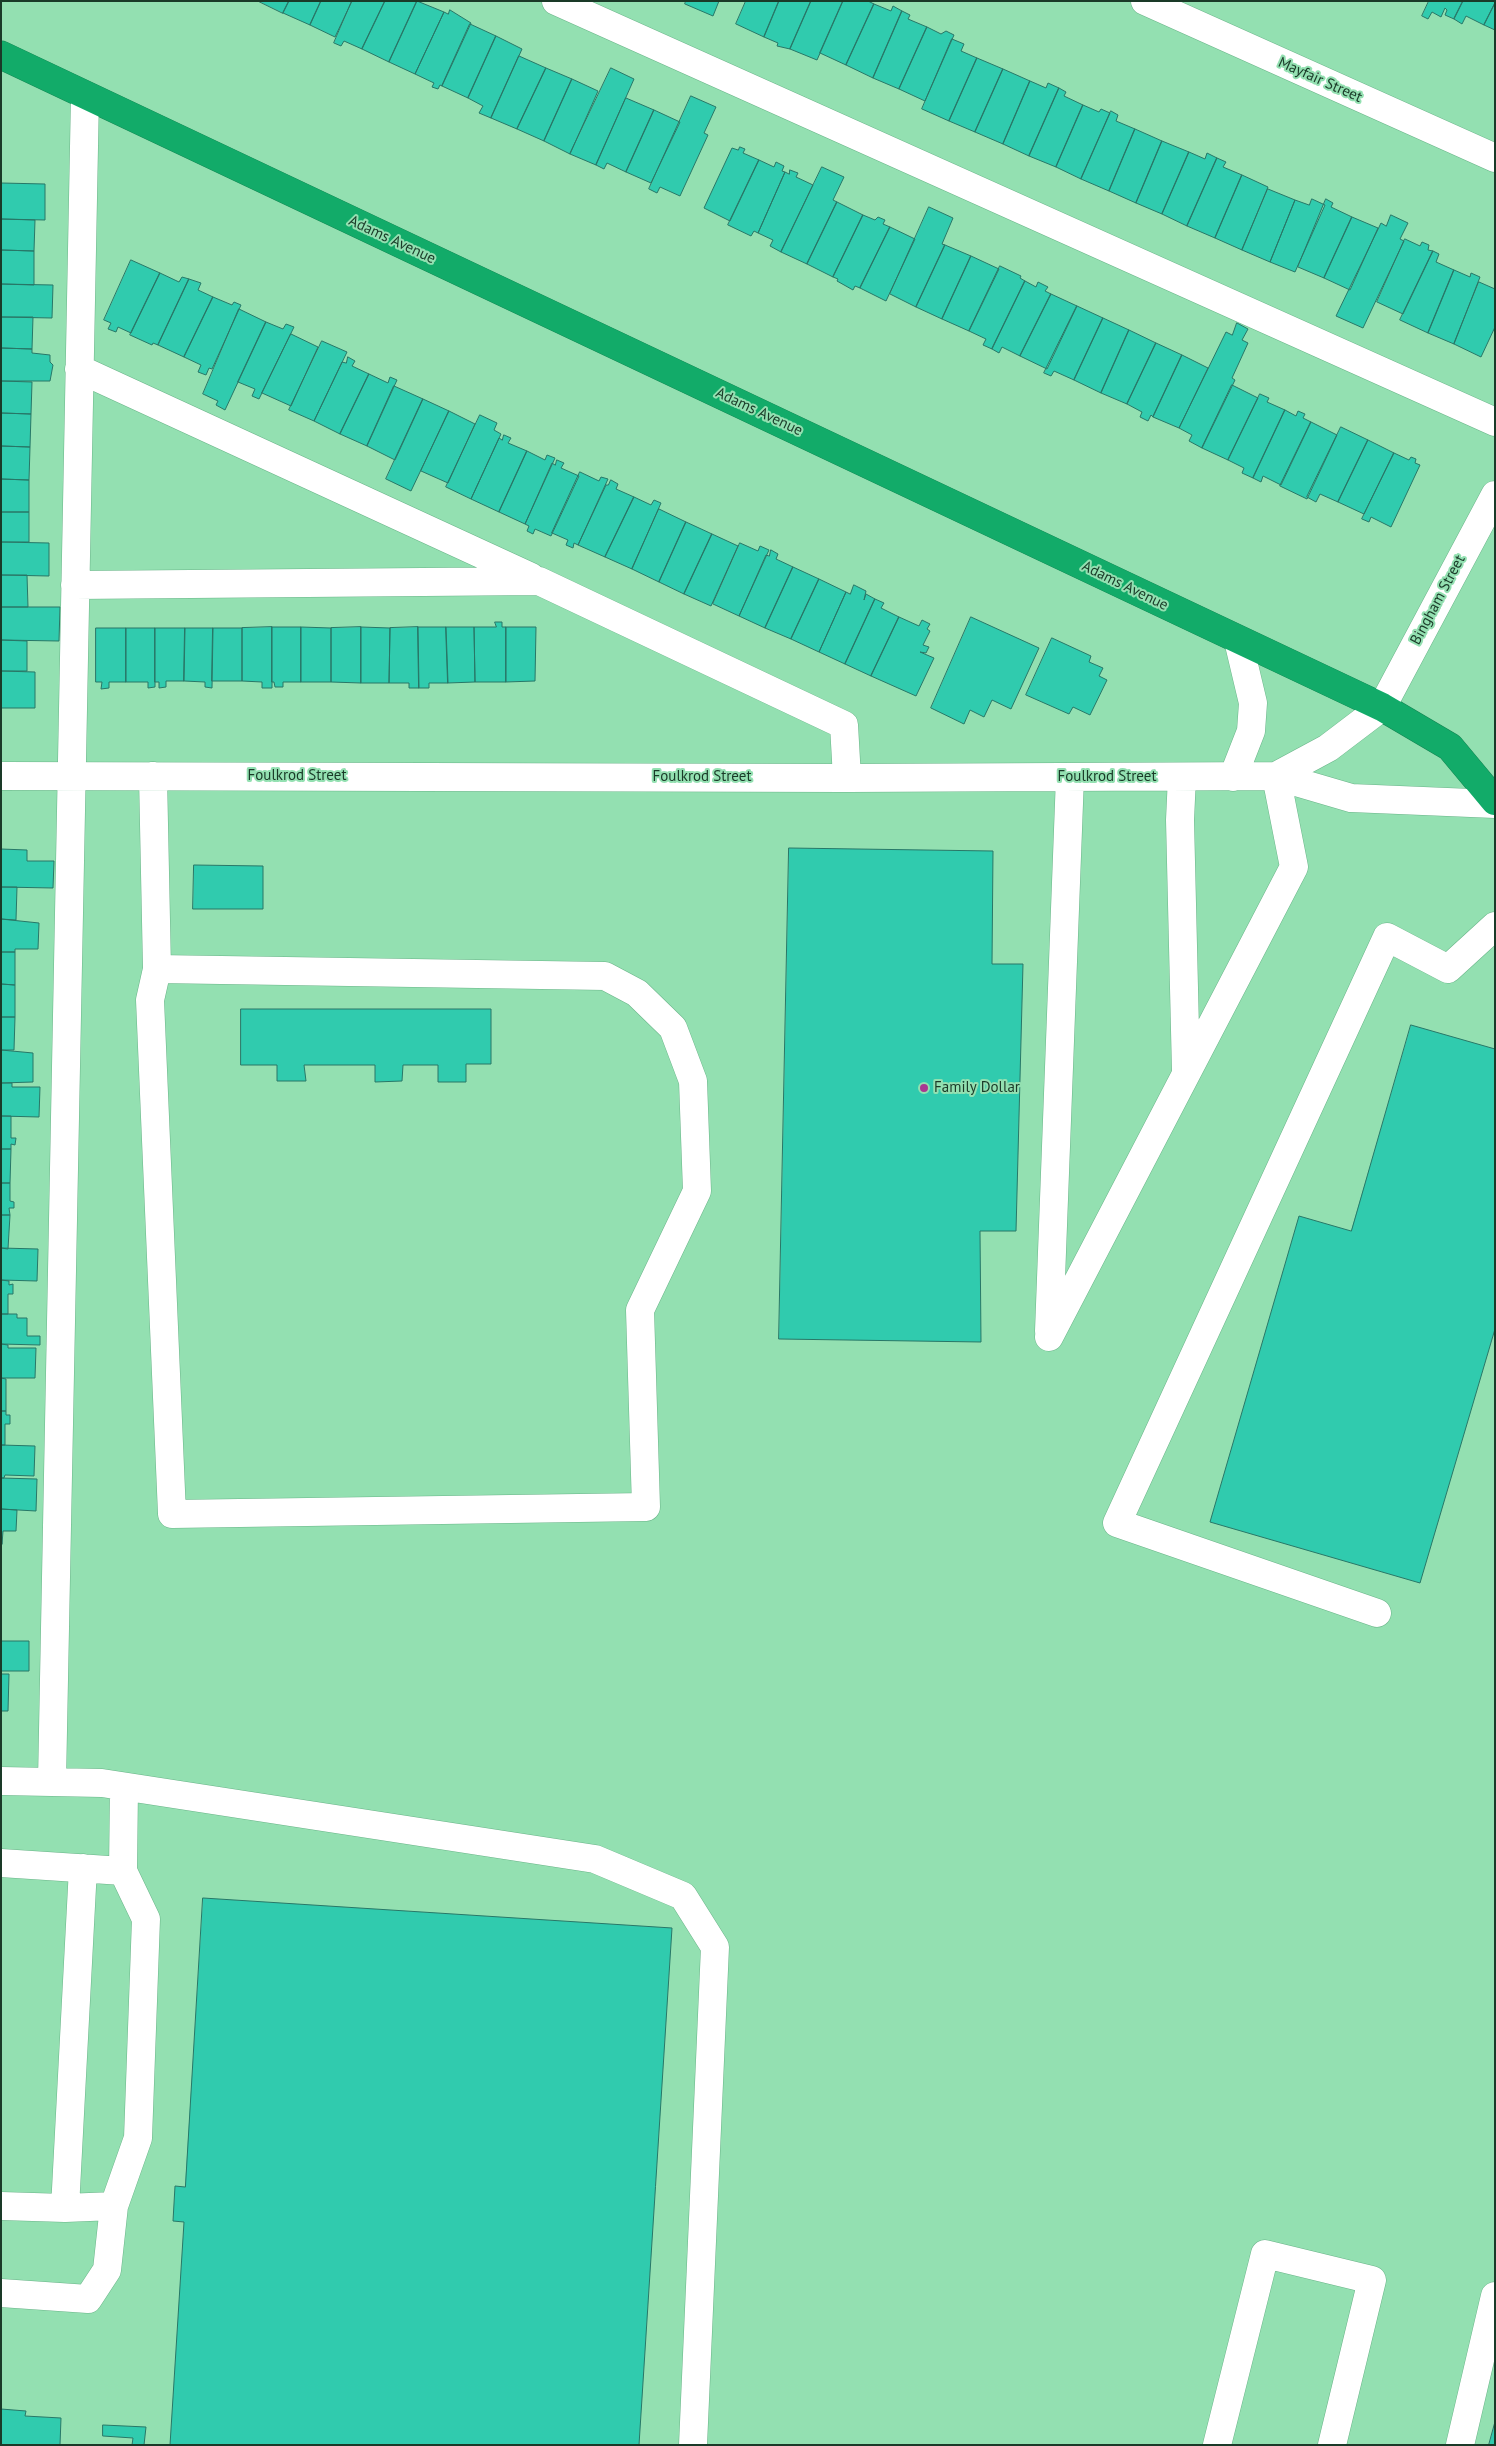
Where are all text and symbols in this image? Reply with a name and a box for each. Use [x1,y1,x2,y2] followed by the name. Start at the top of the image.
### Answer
[1275,53,1365,107] street label: Mayfair Street
[346,212,438,268] street label: Adams Avenue
[713,384,805,440] street label: Adams Avenue
[1407,552,1469,648] street label: Bingham Street
[1079,557,1171,615] street label: Adams Avenue
[248,767,346,785] street label: Foulkrod Street
[653,768,751,786] street label: Foulkrod Street
[1058,768,1156,786] street label: Foulkrod Street
[934,1079,1020,1097] place label: Family Dollar
[918,1082,930,1094] marker: Family Dollar

